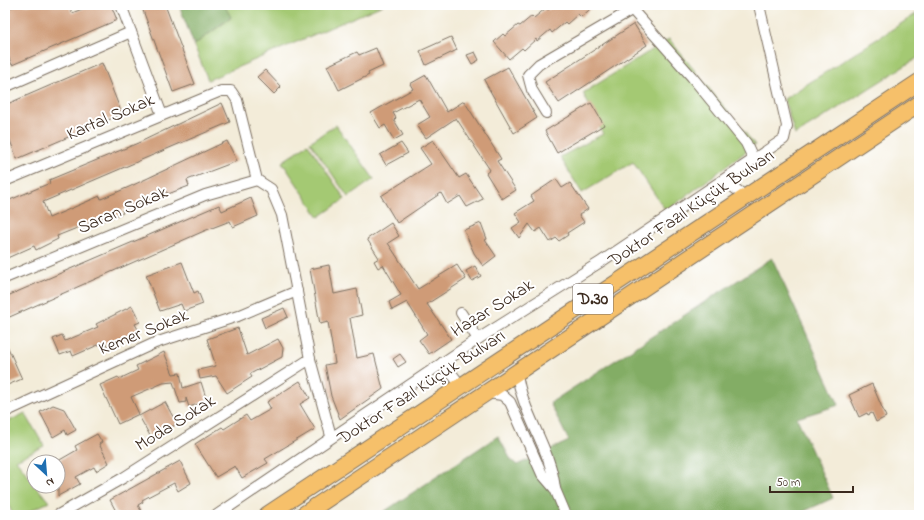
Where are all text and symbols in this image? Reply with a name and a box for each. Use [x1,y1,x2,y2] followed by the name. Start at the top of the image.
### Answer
[63,88,159,148] street label: Kartal Sokak
[603,144,780,275] street label: Doktor Fazıl Küçük Bulvarı
[74,180,172,242] street label: Saran Sokak
[447,273,540,345] street label: Hazar Sokak
[573,284,613,314] road number: D.30
[95,303,193,363] street label: Kemer Sokak
[332,324,511,453] street label: Doktor Fazıl Küçük Bulvarı
[131,389,221,459] street label: Moda Sokak
[26,454,66,494] north arrow
[770,468,853,494] scale bar
[43,473,57,491] text: N
[776,474,800,492] text: 50 m

